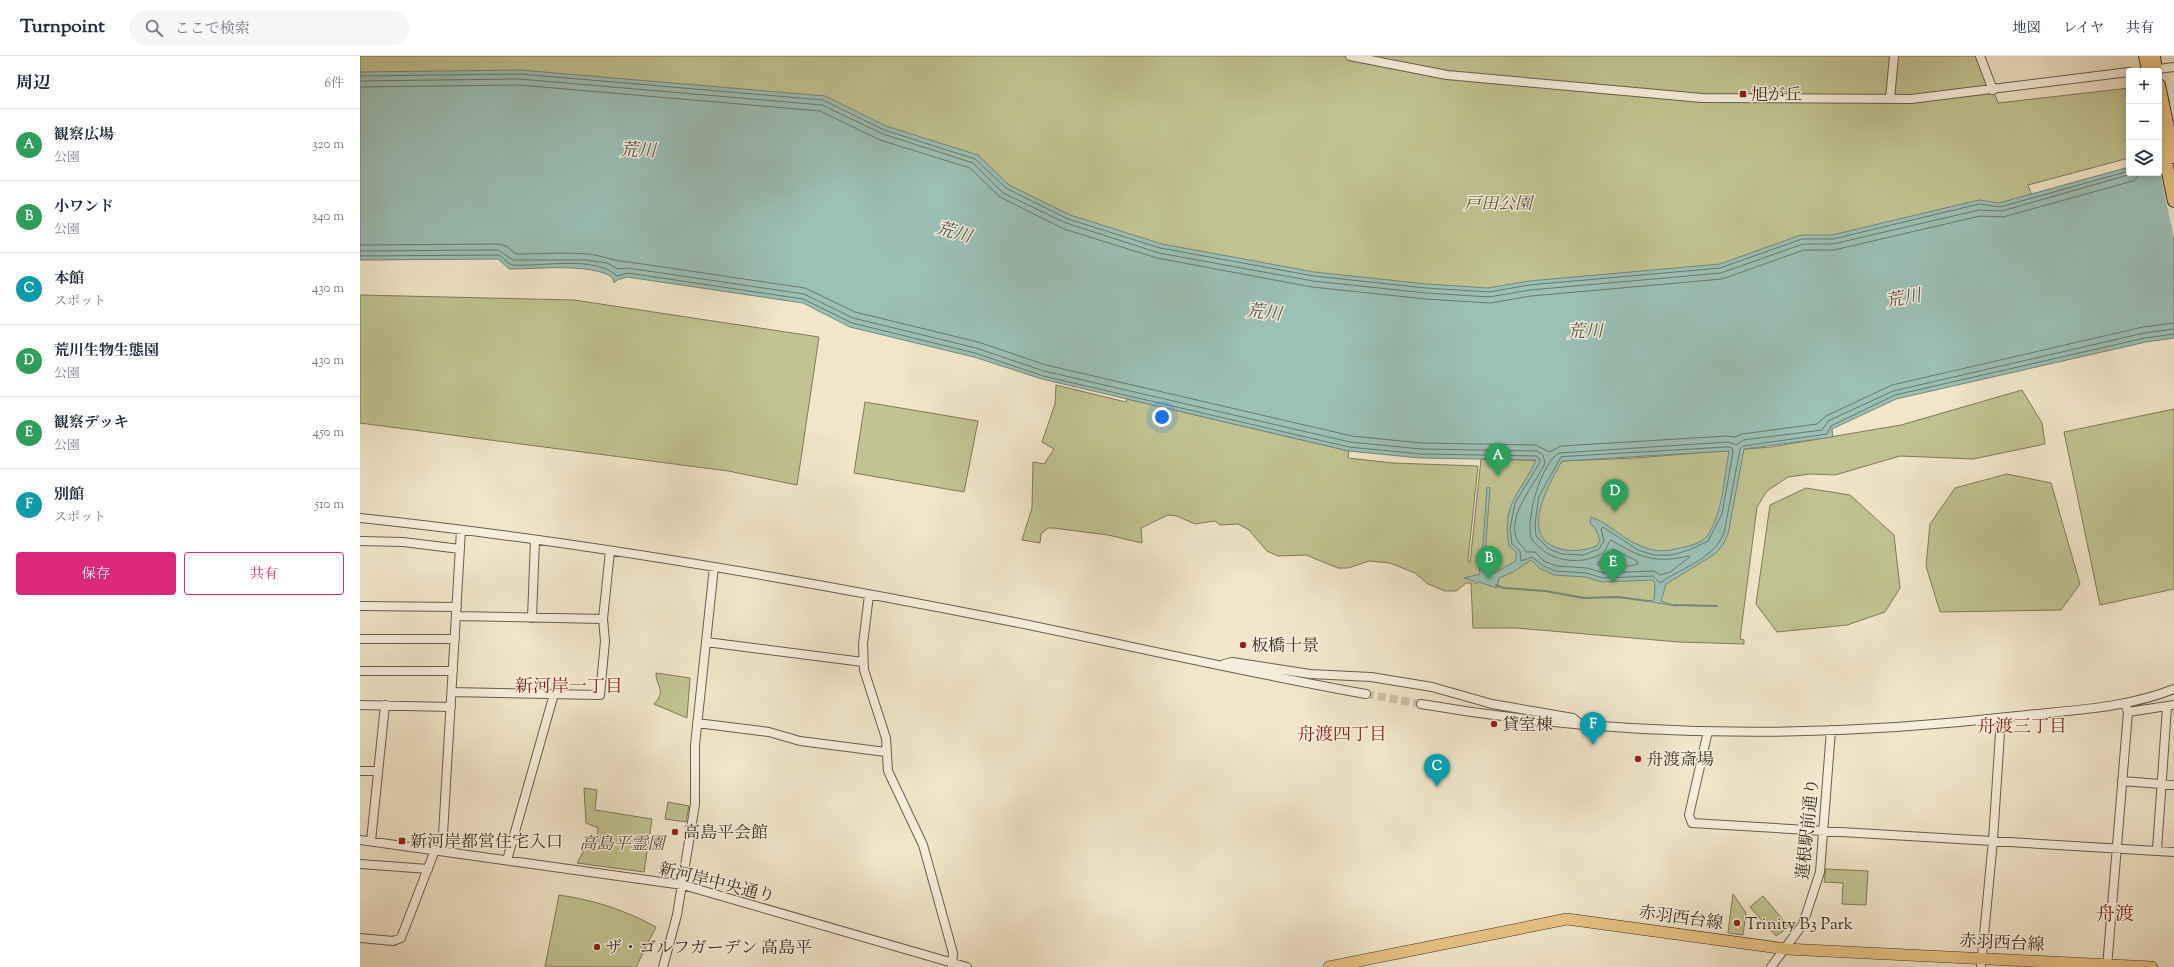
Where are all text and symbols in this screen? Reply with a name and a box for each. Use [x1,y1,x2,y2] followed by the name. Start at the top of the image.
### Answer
[129,10,409,46] search box
[20,14,105,41] text: Turnpoint
[143,17,165,39] icon: search
[175,19,250,40] text: ここで検索
[2013,19,2041,39] text: 地図
[2063,19,2104,39] text: レイヤ
[2126,19,2154,39] text: 共有
[2126,68,2162,176] map controls
[2126,68,2162,104] button: +
[16,72,50,96] text: 周辺
[325,75,344,93] text: 6件
[1751,84,1802,108] place label: 旭が丘
[1738,89,1748,99] marker: 旭が丘
[2126,104,2162,140] button: −
[54,125,114,146] text: 観察広場
[24,136,34,154] text: A
[312,136,344,154] text: 320 m
[619,138,658,166] water label: 荒川
[2126,140,2162,176] button: layers
[54,149,80,167] text: 公園
[1464,193,1535,217] park label: 戸田公園
[54,197,114,218] text: 小ワンド
[25,208,33,226] text: B
[312,208,344,226] text: 340 m
[933,216,976,252] water label: 荒川
[54,221,80,239] text: 公園
[54,269,84,290] text: 本館
[24,280,34,298] text: C
[312,280,344,298] text: 430 m
[1883,283,1925,316] water label: 荒川
[54,293,106,311] text: スポット
[1245,299,1285,329] water label: 荒川
[1567,320,1605,346] water label: 荒川
[54,341,159,362] text: 荒川生物生態園
[24,352,34,370] text: D
[312,352,344,370] text: 430 m
[54,365,80,383] text: 公園
[1152,407,1172,427] your location
[54,413,129,434] text: 観察デッキ
[25,424,33,442] text: E
[313,424,344,442] text: 450 m
[54,437,80,455] text: 公園
[1485,443,1511,476] pin: A
[1602,479,1628,512] pin: D
[54,485,84,506] text: 別館
[25,496,33,514] text: F
[315,496,344,514] text: 510 m
[54,509,106,527] text: スポット
[1476,546,1502,579] pin: B
[1600,550,1626,583] pin: E
[16,552,176,595] button: 保存
[184,552,344,595] button: 共有
[1251,635,1319,659] place label: 板橋十景
[1238,640,1248,650] marker: 板橋十景
[515,675,623,701] district label: 新河岸一丁目
[1580,712,1606,745] pin: F
[1502,714,1553,738] place label: 貸室棟
[1977,715,2067,741] district label: 舟渡三丁目
[1489,719,1499,729] marker: 貸室棟
[1297,723,1387,749] district label: 舟渡四丁目
[1646,749,1714,773] place label: 舟渡斎場
[1424,754,1450,787] pin: C
[1633,754,1643,764] marker: 舟渡斎場
[1792,777,1826,881] street label: 蓮根駅前通り
[683,822,768,846] place label: 高島平会館
[670,827,680,837] marker: 高島平会館
[410,831,563,855] place label: 新河岸都営住宅入口
[580,833,667,857] park label: 高島平霊園
[397,836,407,846] marker: 新河岸都営住宅入口
[656,858,777,910] street label: 新河岸中央通り
[1637,901,1724,937] street label: 赤羽西台線
[2096,902,2134,929] district label: 舟渡
[1745,913,1853,937] place label: Trinity B3 Park
[1732,918,1742,928] marker: Trinity B3 Park
[1959,930,2045,958] street label: 赤羽西台線
[605,937,812,961] place label: ザ・ゴルフガーデン 高島平
[592,942,602,952] marker: ザ・ゴルフガーデン 高島平

